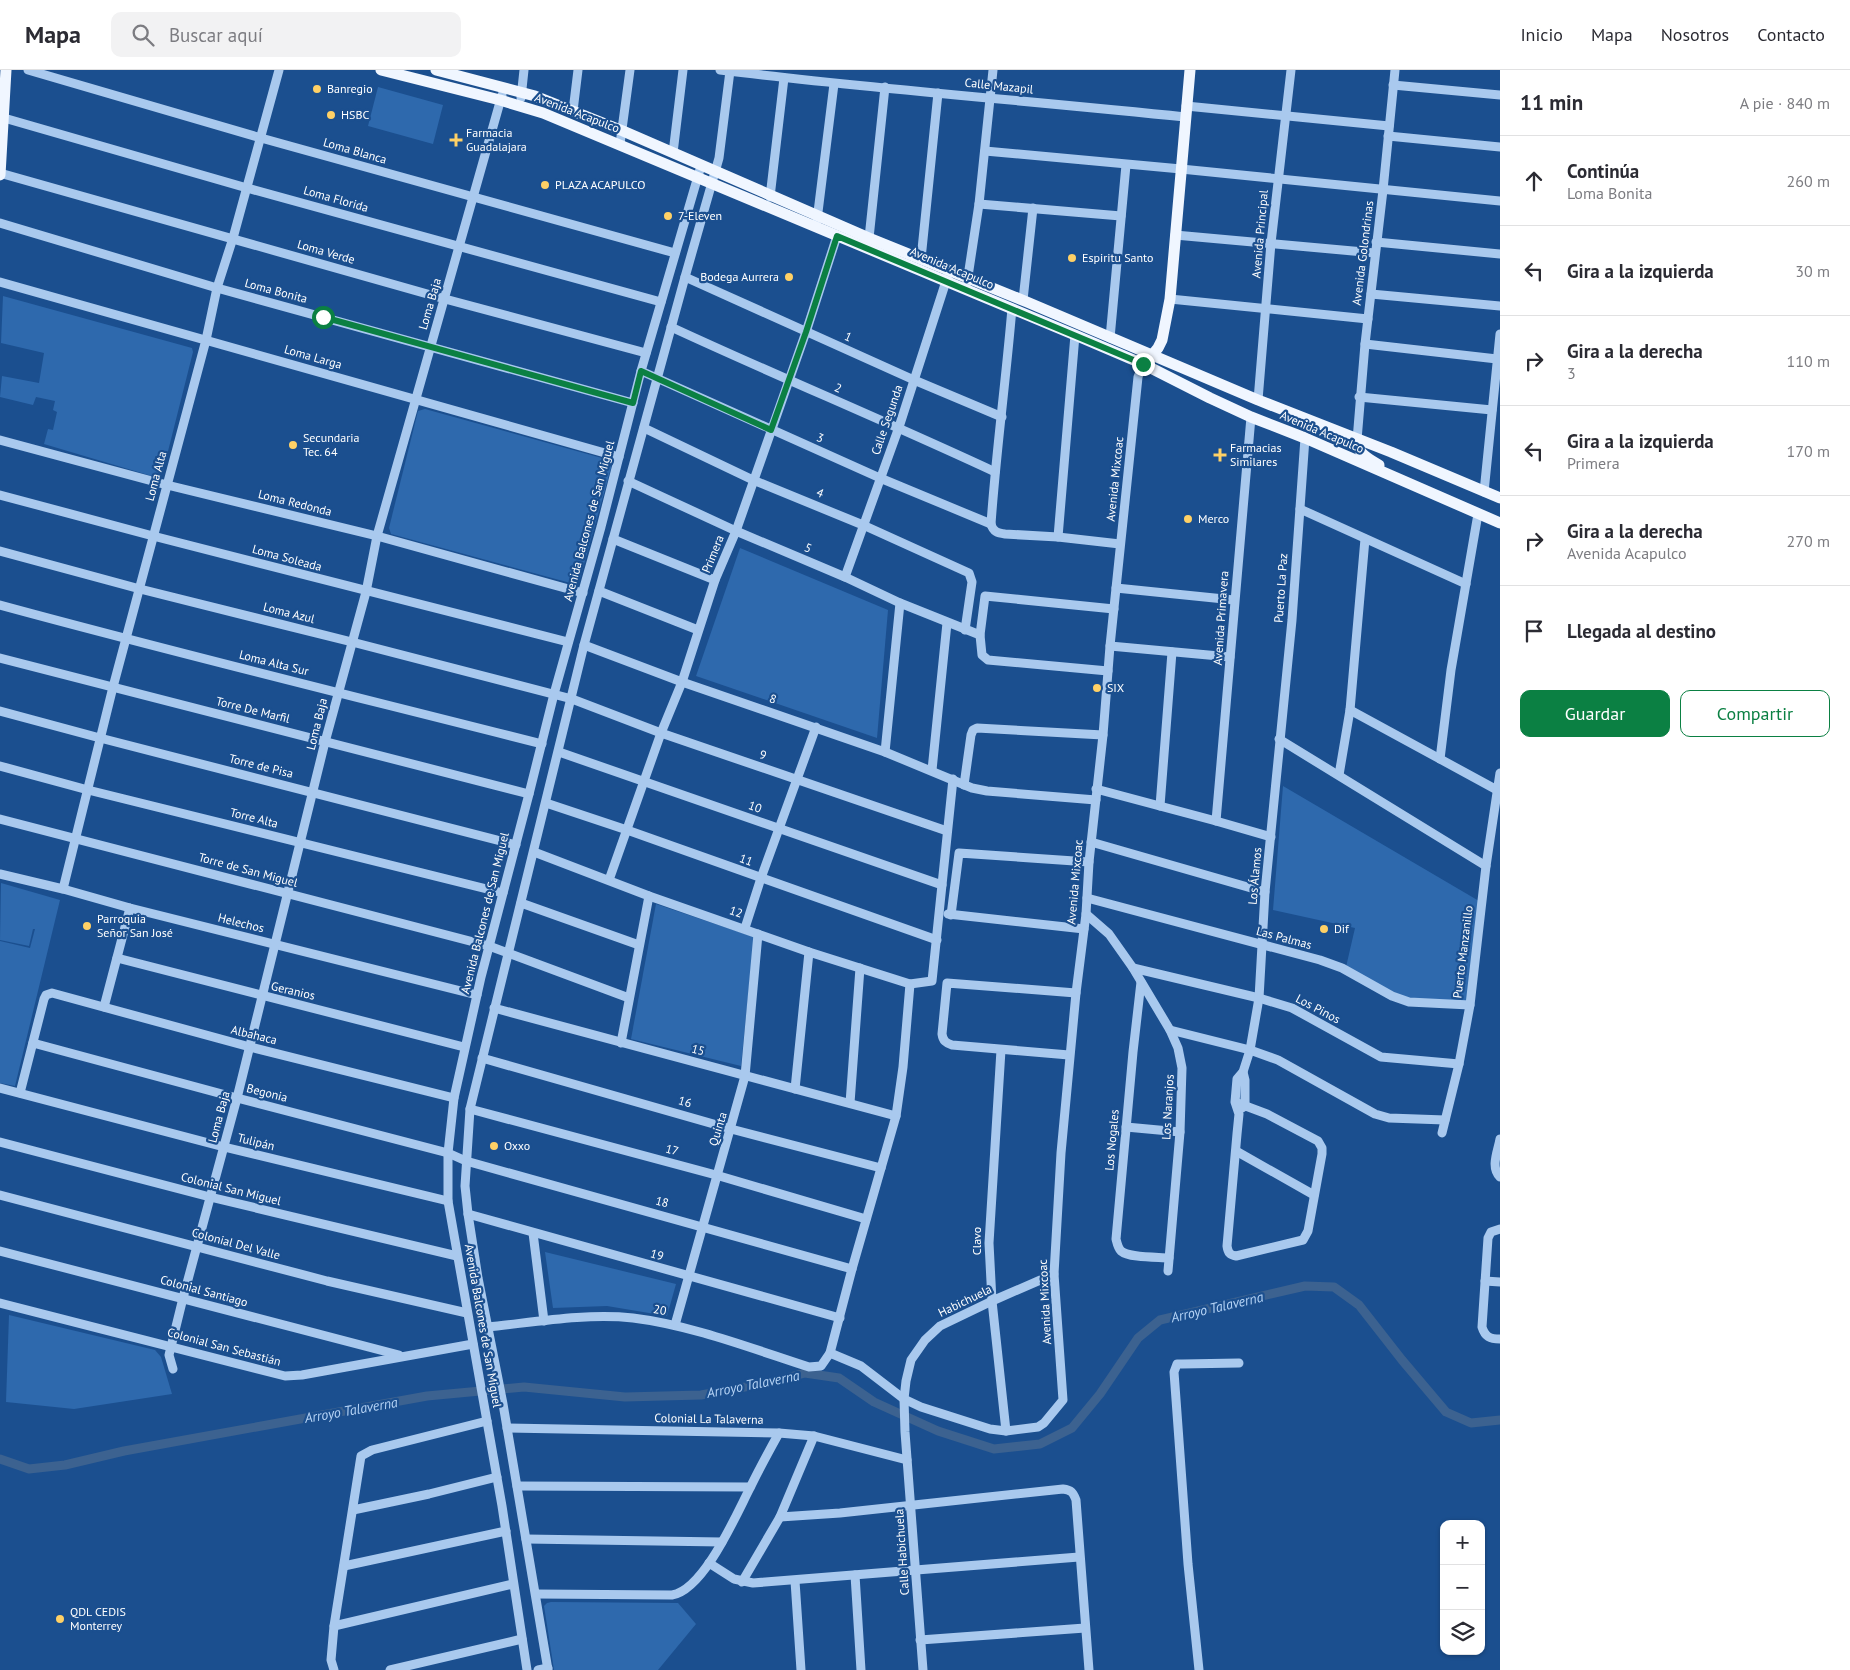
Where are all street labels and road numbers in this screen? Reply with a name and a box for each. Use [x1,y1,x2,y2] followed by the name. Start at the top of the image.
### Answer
[964,74,1035,97] street label: Calle Mazapil
[533,89,622,136] street label: Avenida Acapulco
[322,134,389,167] street label: Loma Blanca
[302,182,370,215] street label: Loma Florida
[1248,189,1271,279] street label: Avenida Principal
[1349,200,1376,306] street label: Avenida Golondrinas
[296,236,357,267] street label: Loma Verde
[908,243,996,292] street label: Avenida Acapulco
[243,275,309,306] street label: Loma Bonita
[415,276,444,331] street label: Loma Baja
[842,328,854,345] street label: 1
[283,341,344,372] street label: Loma Larga
[832,379,844,396] street label: 2
[868,383,906,457] street label: Calle Segunda
[1278,407,1366,456] street label: Avenida Acapulco
[814,429,826,446] street label: 3
[1103,435,1126,522] street label: Avenida Mixcoac
[560,438,617,603] street label: Avenida Balcones de San Miguel
[142,449,169,502] street label: Loma Alta
[814,484,827,501] street label: 4
[257,486,334,519] street label: Loma Redonda
[698,533,727,575] street label: Primera
[802,539,814,556] street label: 5
[251,541,324,574] street label: Loma Soleada
[1271,553,1290,623] street label: Puerto La Paz
[1210,570,1231,666] street label: Avenida Primavera
[262,599,317,626] street label: Loma Azul
[238,647,310,678] street label: Loma Alta Sur
[768,690,779,707] street label: 8
[215,693,292,726] street label: Torre De Marfil
[303,696,330,751] street label: Loma Baja
[758,746,769,763] street label: 9
[227,750,295,781] street label: Torre de Pisa
[746,797,764,816] street label: 10
[228,804,280,831] street label: Torre Alta
[457,830,512,995] street label: Avenida Balcones de San Miguel
[1063,838,1086,925] street label: Avenida Mixcoac
[1245,847,1264,905] street label: Los Álamos
[197,849,300,890] street label: Torre de San Miguel
[737,850,755,869] street label: 11
[728,902,745,921] street label: 12
[1449,905,1476,999] street label: Puerto Manzanillo
[216,910,266,935] street label: Helechos
[1255,923,1313,952] street label: Las Palmas
[270,978,317,1003] street label: Geranios
[1293,991,1343,1026] street label: Los Pinos
[230,1022,279,1047] street label: Albahaca
[690,1041,706,1058] street label: 15
[1158,1074,1177,1140] street label: Los Naranjos
[245,1080,289,1105] street label: Begonia
[204,1089,233,1144] street label: Loma Baja
[677,1093,693,1111] street label: 16
[1101,1109,1122,1171] street label: Los Nogales
[705,1110,730,1148] street label: Quinta
[236,1130,276,1153] street label: Tulipán
[664,1141,680,1158] street label: 17
[180,1169,283,1208] street label: Colonial San Miguel
[654,1193,670,1210] street label: 18
[190,1225,282,1263] street label: Colonial Del Valle
[969,1227,984,1255] street label: Clavo
[462,1243,505,1409] street label: Avenida Balcones de San Miguel
[649,1246,665,1264] street label: 19
[1035,1258,1054,1345] street label: Avenida Mixcoac
[159,1272,250,1309] street label: Colonial Santiago
[936,1281,994,1320] street label: Habichuela
[652,1301,668,1318] street label: 20
[166,1324,283,1369] street label: Colonial San Sebastián
[654,1410,764,1427] street label: Colonial La Talaverna
[891,1508,912,1596] street label: Calle Habichuela

